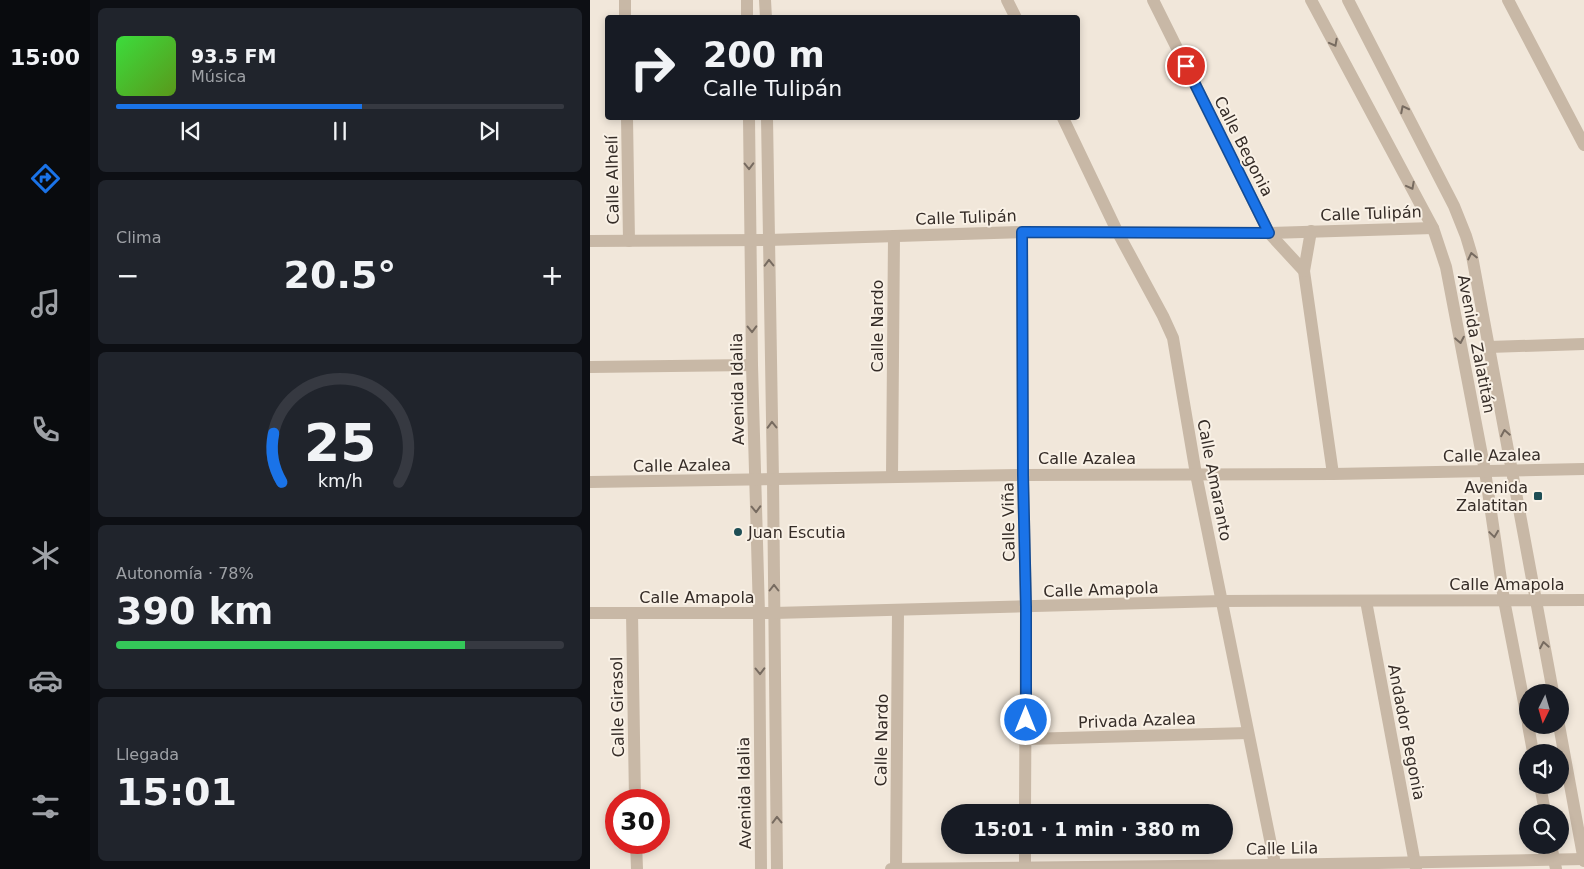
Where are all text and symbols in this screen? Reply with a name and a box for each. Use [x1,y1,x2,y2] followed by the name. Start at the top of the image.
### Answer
[620,35,685,100] icon: right
[703,35,825,75] text: 200 m
[1328,38,1338,47] one-way arrow
[10,45,80,70] text: 15:00
[191,45,276,67] text: 93.5 FM
[1165,45,1207,87] pin
[1172,52,1200,80] icon: arrive
[191,67,246,86] text: Música
[703,76,842,101] text: Calle Tulipán
[1210,93,1277,200] street label: Calle Begonia
[1400,105,1410,114] one-way arrow
[177,117,205,145] icon: previous
[326,117,354,145] icon: pause
[475,117,503,145] icon: next
[602,135,623,225] street label: Calle Alhelí
[28,161,63,196] icon: directions
[744,162,755,170] one-way arrow
[1405,181,1415,190] one-way arrow
[1320,202,1422,225] street label: Calle Tulipán
[915,206,1017,229] street label: Calle Tulipán
[116,228,161,247] text: Clima
[1467,252,1477,261] one-way arrow
[284,253,396,297] text: 20.5°
[116,259,139,292] text: −
[541,259,564,292] text: +
[764,259,775,267] one-way arrow
[1454,273,1499,415] street label: Avenida Zalatitán
[868,280,887,372] street label: Calle Nardo
[28,286,63,321] icon: music
[746,325,757,333] one-way arrow
[727,333,748,445] street label: Avenida Idalia
[1454,335,1464,344] one-way arrow
[28,412,63,447] icon: phone
[304,413,376,473] text: 25
[1193,418,1236,543] street label: Calle Amaranto
[767,421,778,429] one-way arrow
[1500,429,1510,438] one-way arrow
[1443,445,1541,466] street label: Calle Azalea
[1038,449,1136,468] street label: Calle Azalea
[633,455,731,476] street label: Calle Azalea
[317,470,363,491] text: km/h
[1456,478,1528,515] place label: Avenida Zalatitan
[998,482,1019,562] street label: Calle Viña
[1532,490,1544,502] marker: Avenida Zalatitan
[751,505,761,513] one-way arrow
[747,523,846,542] place label: Juan Escutia
[732,526,744,538] marker: Juan Escutia
[1488,531,1499,539] one-way arrow
[28,538,63,573] icon: climate
[116,564,254,583] text: Autonomía · 78%
[1449,575,1565,594] street label: Calle Amapola
[1043,578,1159,601] street label: Calle Amapola
[769,584,779,592] one-way arrow
[639,588,755,607] street label: Calle Amapola
[116,589,273,633] text: 390 km
[1539,640,1549,649] one-way arrow
[607,657,628,757] street label: Calle Girasol
[28,663,63,698] icon: car
[1384,663,1429,802] street label: Andador Begonia
[754,667,765,675] one-way arrow
[1519,684,1569,734] north arrow
[1519,684,1569,854] map controls
[871,693,892,787] street label: Calle Nardo
[999,693,1051,745] position arrow
[1078,709,1196,732] street label: Privada Azalea
[734,737,755,849] street label: Avenida Idalia
[1519,744,1569,794] button: sound
[116,745,179,764] text: Llegada
[116,770,237,814] text: 15:01
[28,789,63,824] icon: filters
[605,789,670,854] speed limit sign: 30
[1519,804,1569,854] button: search
[771,816,782,824] one-way arrow
[973,818,1201,840] text: 15:01 · 1 min · 380 m
[1246,838,1318,859] street label: Calle Lila

